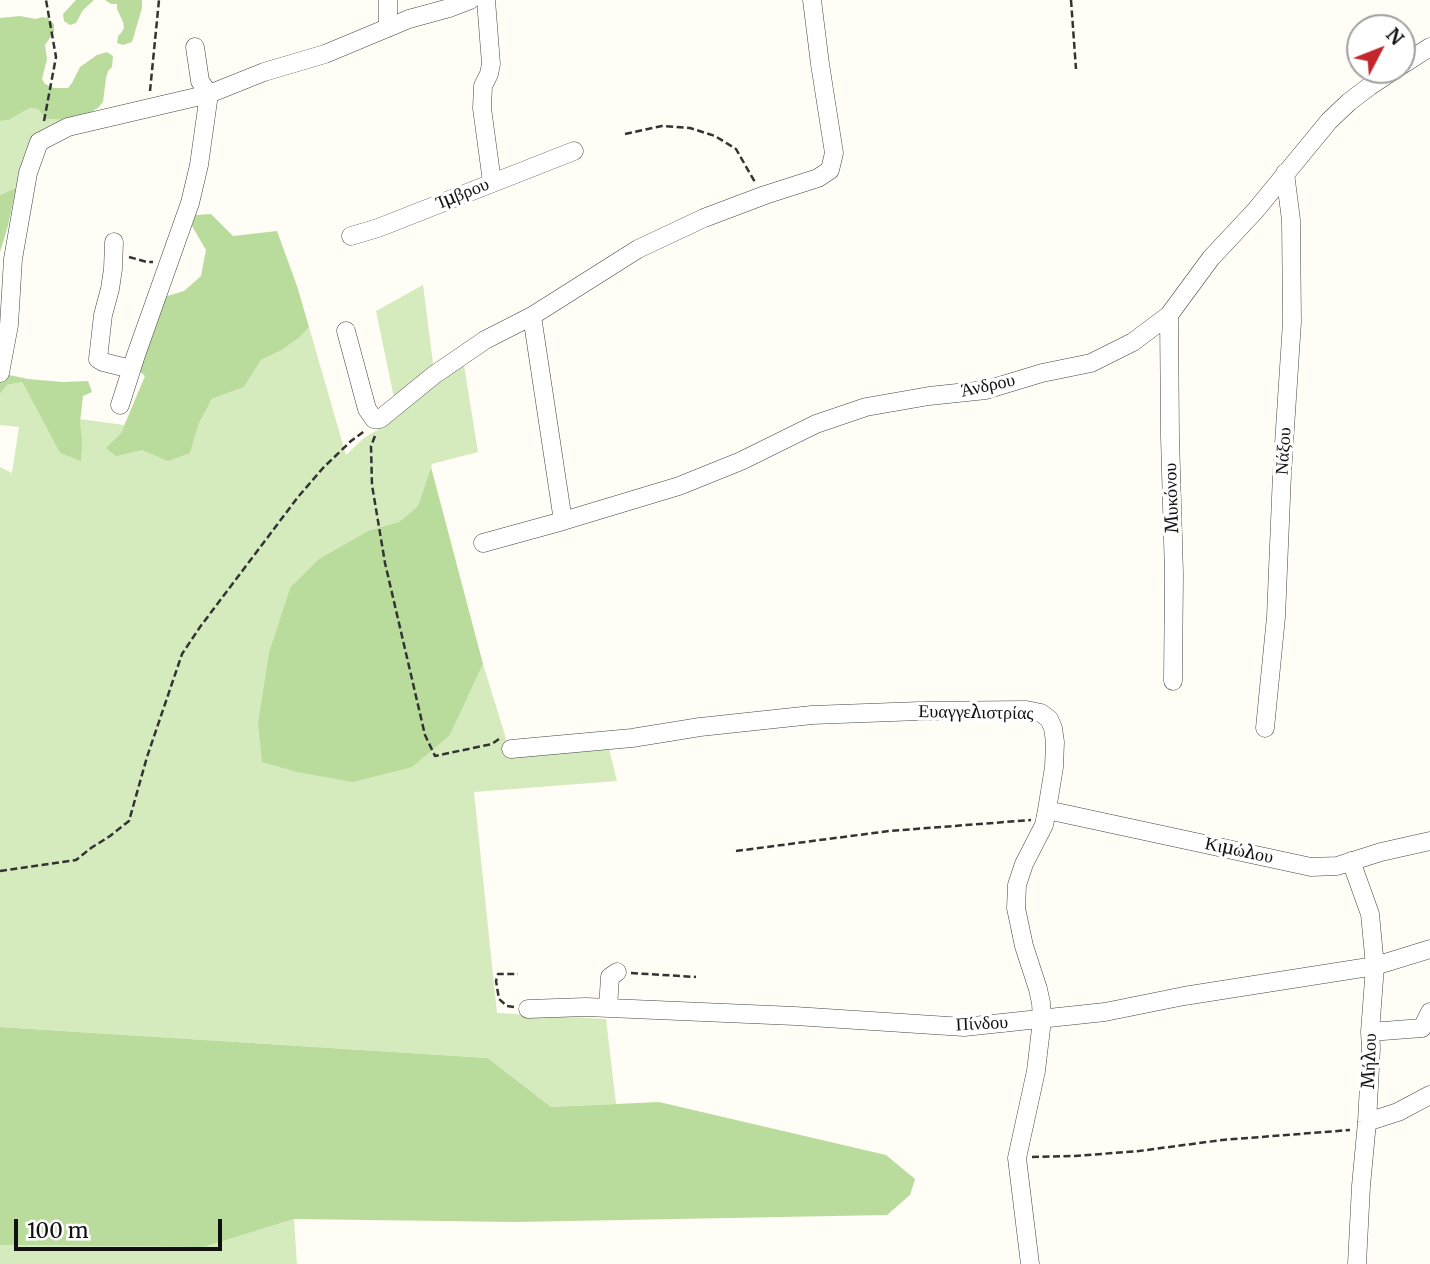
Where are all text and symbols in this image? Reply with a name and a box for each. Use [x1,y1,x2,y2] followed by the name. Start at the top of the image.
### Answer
[1346,14,1416,84] north arrow
[1381,23,1409,50] text: N
[434,174,492,214] street label: Ίμβρου
[959,370,1017,402] street label: Άνδρου
[1272,426,1296,476] street label: Νάξου
[1160,462,1184,534] street label: Μυκόνου
[918,701,1034,725] street label: Ευαγγελιστρίας
[1203,833,1275,869] street label: Κιμώλου
[955,1012,1009,1036] street label: Πίνδου
[1358,1033,1382,1089] street label: Μήλου
[18,1204,226,1248] scale bar
[27,1217,89,1244] text: 100 m

